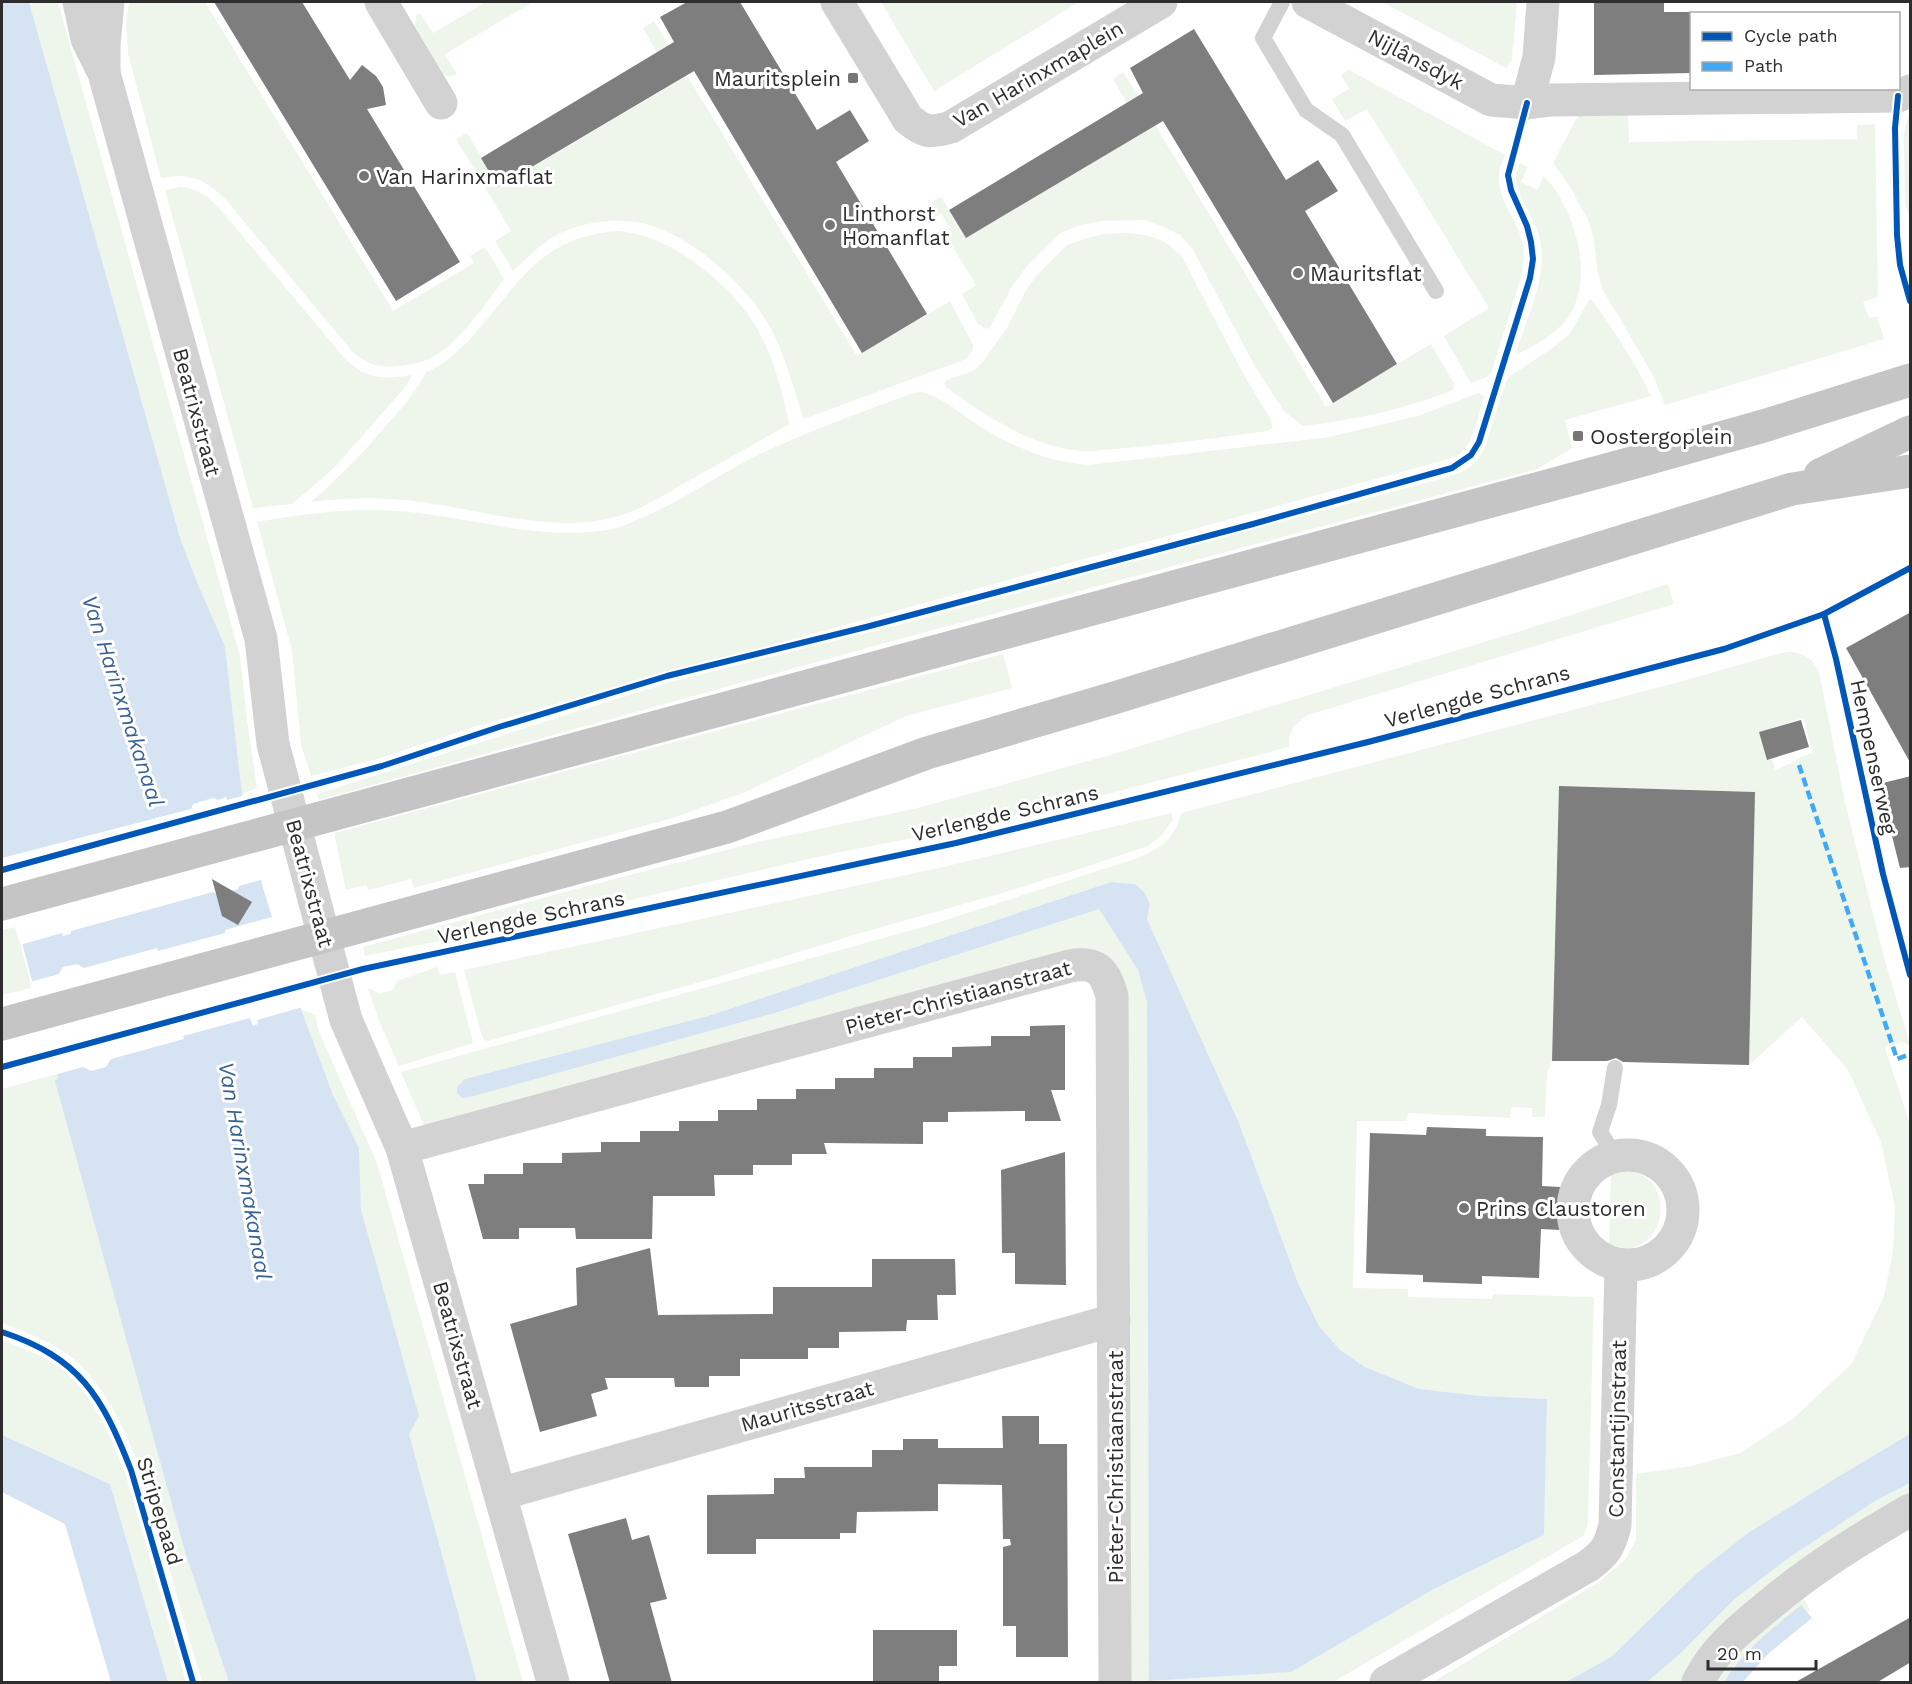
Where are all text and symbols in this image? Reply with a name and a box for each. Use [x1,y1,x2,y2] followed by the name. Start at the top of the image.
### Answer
[1690,12,1900,90] legend
[949,15,1127,133] street label: Van Harinxmaplein
[1364,23,1468,95] street label: Nijlânsdyk
[1744,25,1838,46] text: Cycle path
[1744,55,1784,76] text: Path
[714,66,841,91] place label: Mauritsplein
[846,71,860,85] marker: Mauritsplein
[376,164,553,189] place label: Van Harinxmaflat
[357,169,371,183] marker: Van Harinxmaflat
[842,201,950,250] place label: Linthorst Homanflat
[823,218,837,232] marker: Linthorst Homanflat
[1310,261,1422,286] place label: Mauritsflat
[1291,266,1305,280] marker: Mauritsflat
[168,345,226,479] street label: Beatrixstraat
[1590,424,1732,449] place label: Oostergoplein
[1571,429,1585,443] marker: Oostergoplein
[77,592,169,810] water label: Van Harinxmakanaal
[1382,659,1572,733] street label: Verlengde Schrans
[1845,677,1903,838] street label: Hempenserweg
[909,779,1101,847] street label: Verlengde Schrans
[281,816,339,950] street label: Beatrixstraat
[435,885,627,949] street label: Verlengde Schrans
[842,955,1074,1039] street label: Pieter-Christiaanstraat
[214,1060,277,1282] water label: Van Harinxmakanaal
[1476,1196,1646,1221] place label: Prins Claustoren
[1457,1201,1471,1215] marker: Prins Claustoren
[428,1278,488,1412] street label: Beatrixstraat
[1603,1340,1631,1518] street label: Constantijnstraat
[1103,1350,1128,1583] street label: Pieter-Christiaanstraat
[738,1375,876,1437] street label: Mauritsstraat
[132,1454,188,1568] street label: Stripepaad
[1708,1633,1816,1671] scale bar
[1717,1643,1762,1664] text: 20 m

